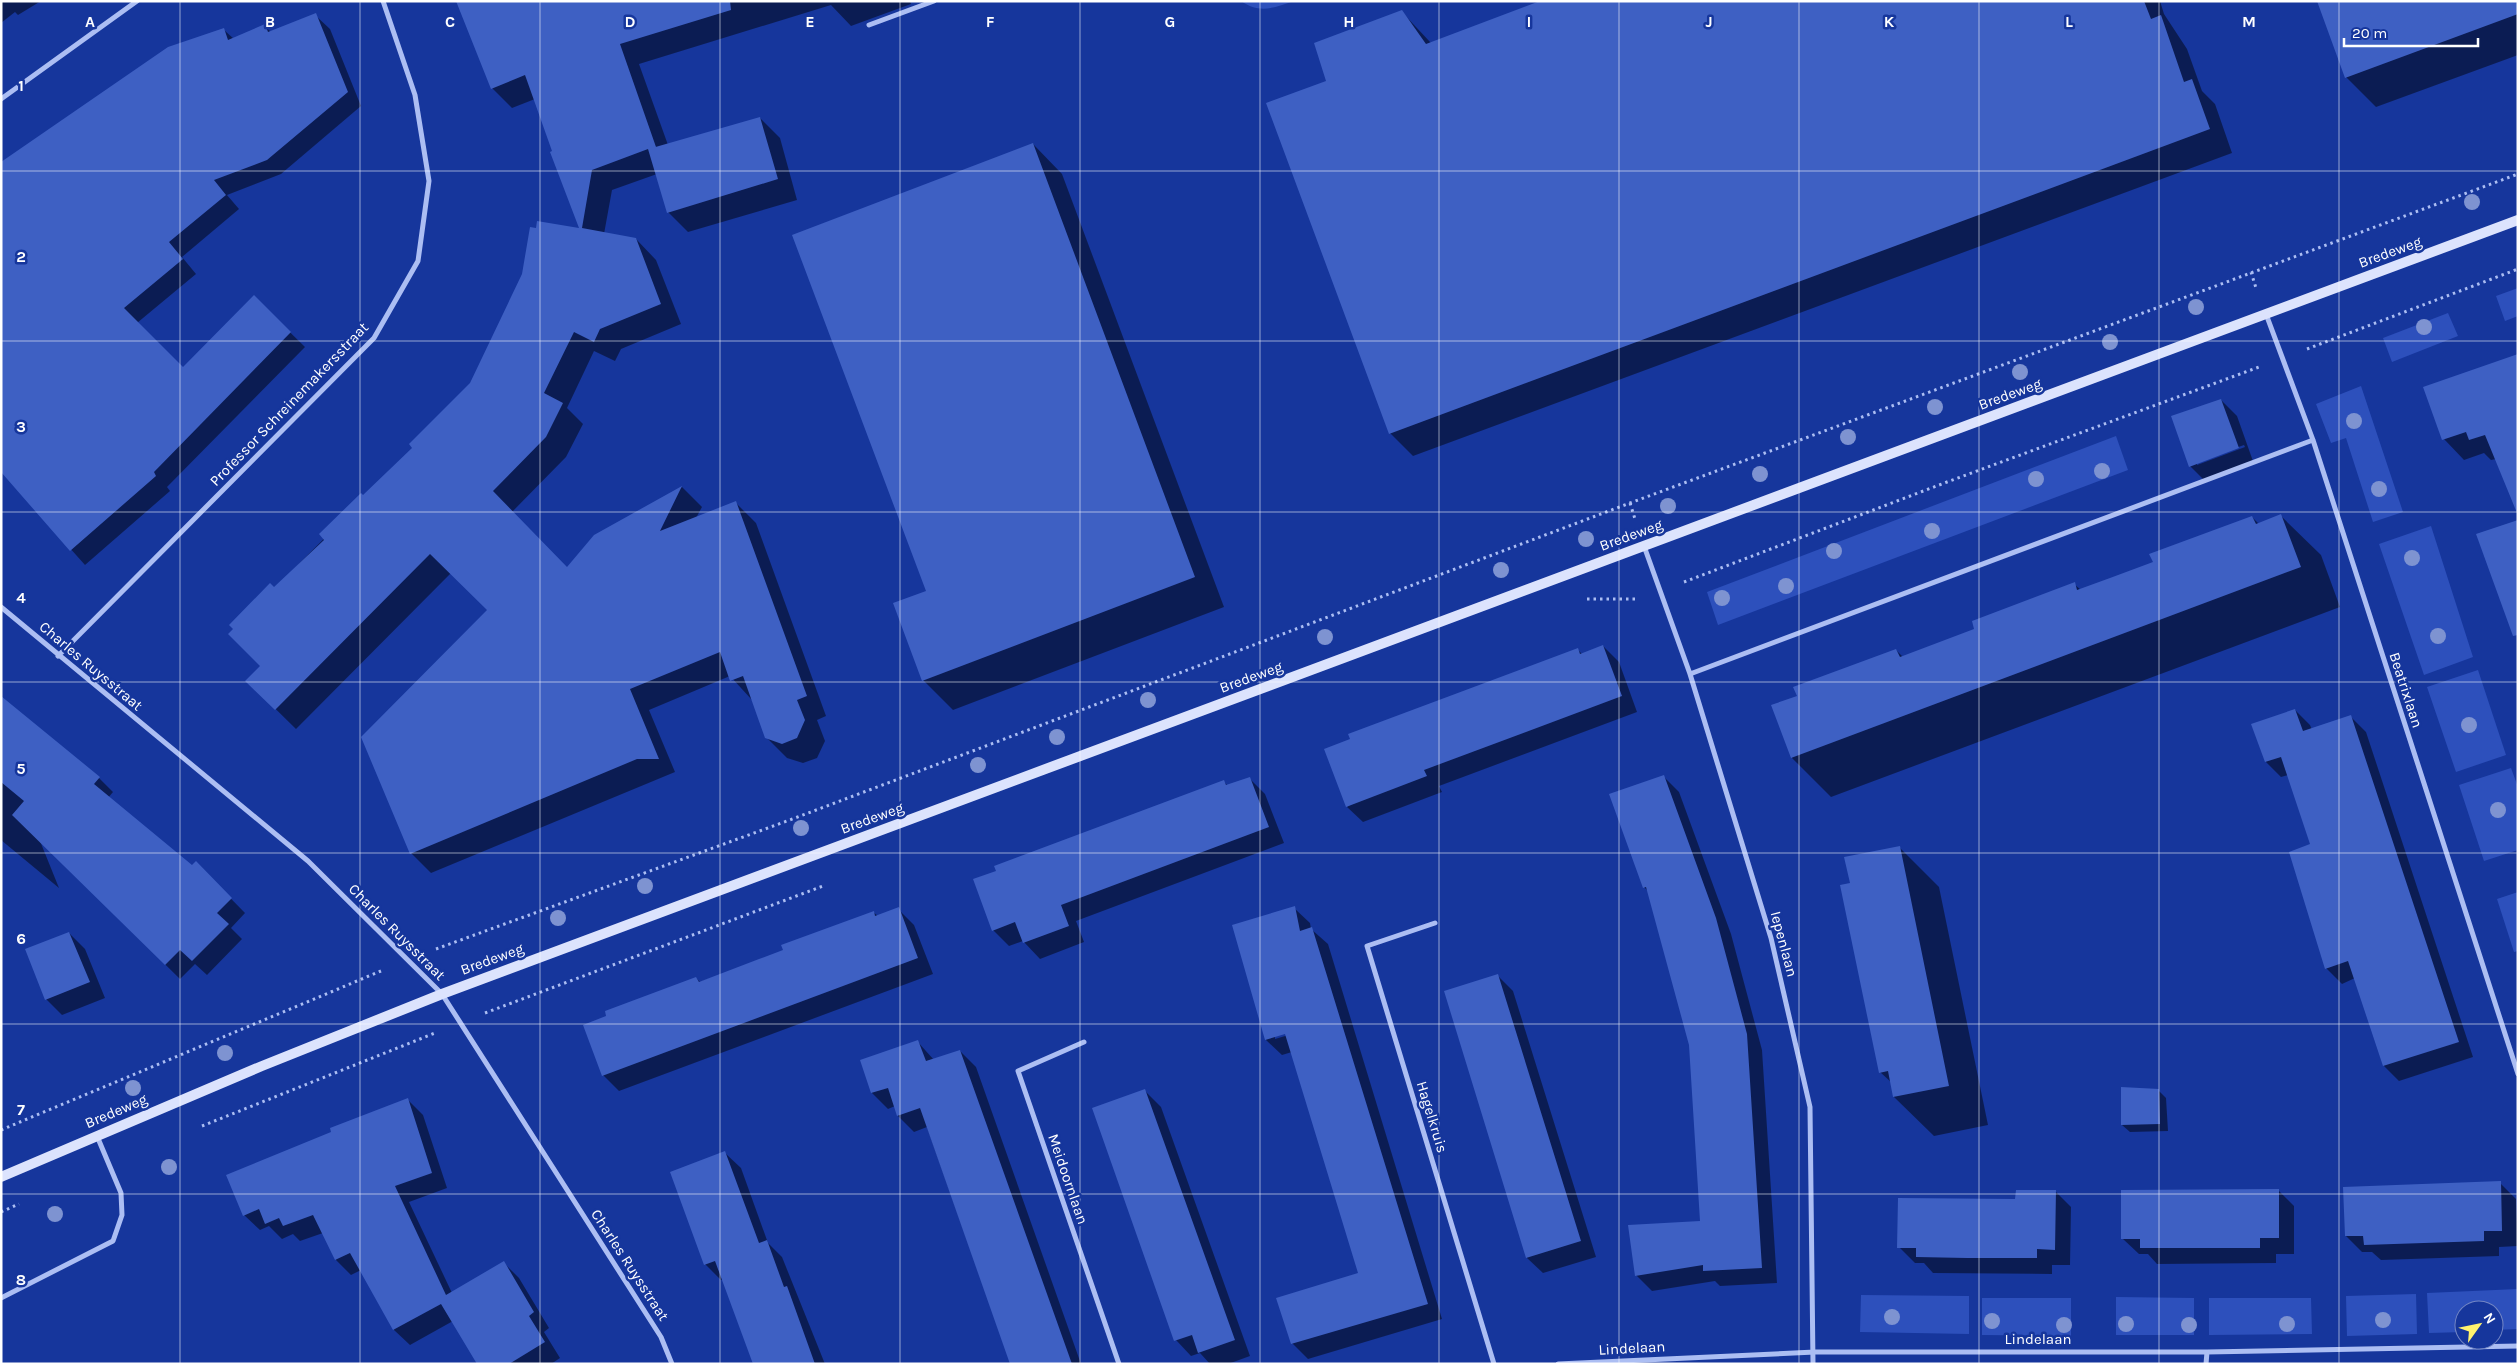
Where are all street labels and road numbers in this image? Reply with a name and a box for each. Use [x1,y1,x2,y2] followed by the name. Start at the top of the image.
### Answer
[2356,232,2425,272] street label: Bredeweg
[206,318,372,490] street label: Professor Schreinemakersstraat
[1976,374,2045,414] street label: Bredeweg
[1597,515,1666,555] street label: Bredeweg
[36,617,147,715] street label: Charles Ruysstraat
[2385,650,2427,730] street label: Beatrixlaan
[1217,657,1286,697] street label: Bredeweg
[838,798,907,838] street label: Bredeweg
[345,880,449,984] street label: Charles Ruysstraat
[1767,909,1801,979] street label: Iepenlaan
[458,939,527,979] street label: Bredeweg
[1413,1079,1451,1155] street label: Hagelkruis
[82,1090,150,1132] street label: Bredeweg
[1044,1131,1092,1227] street label: Meidoornlaan
[587,1206,673,1325] street label: Charles Ruysstraat
[2005,1330,2071,1348] street label: Lindelaan
[1598,1337,1666,1359] street label: Lindelaan

